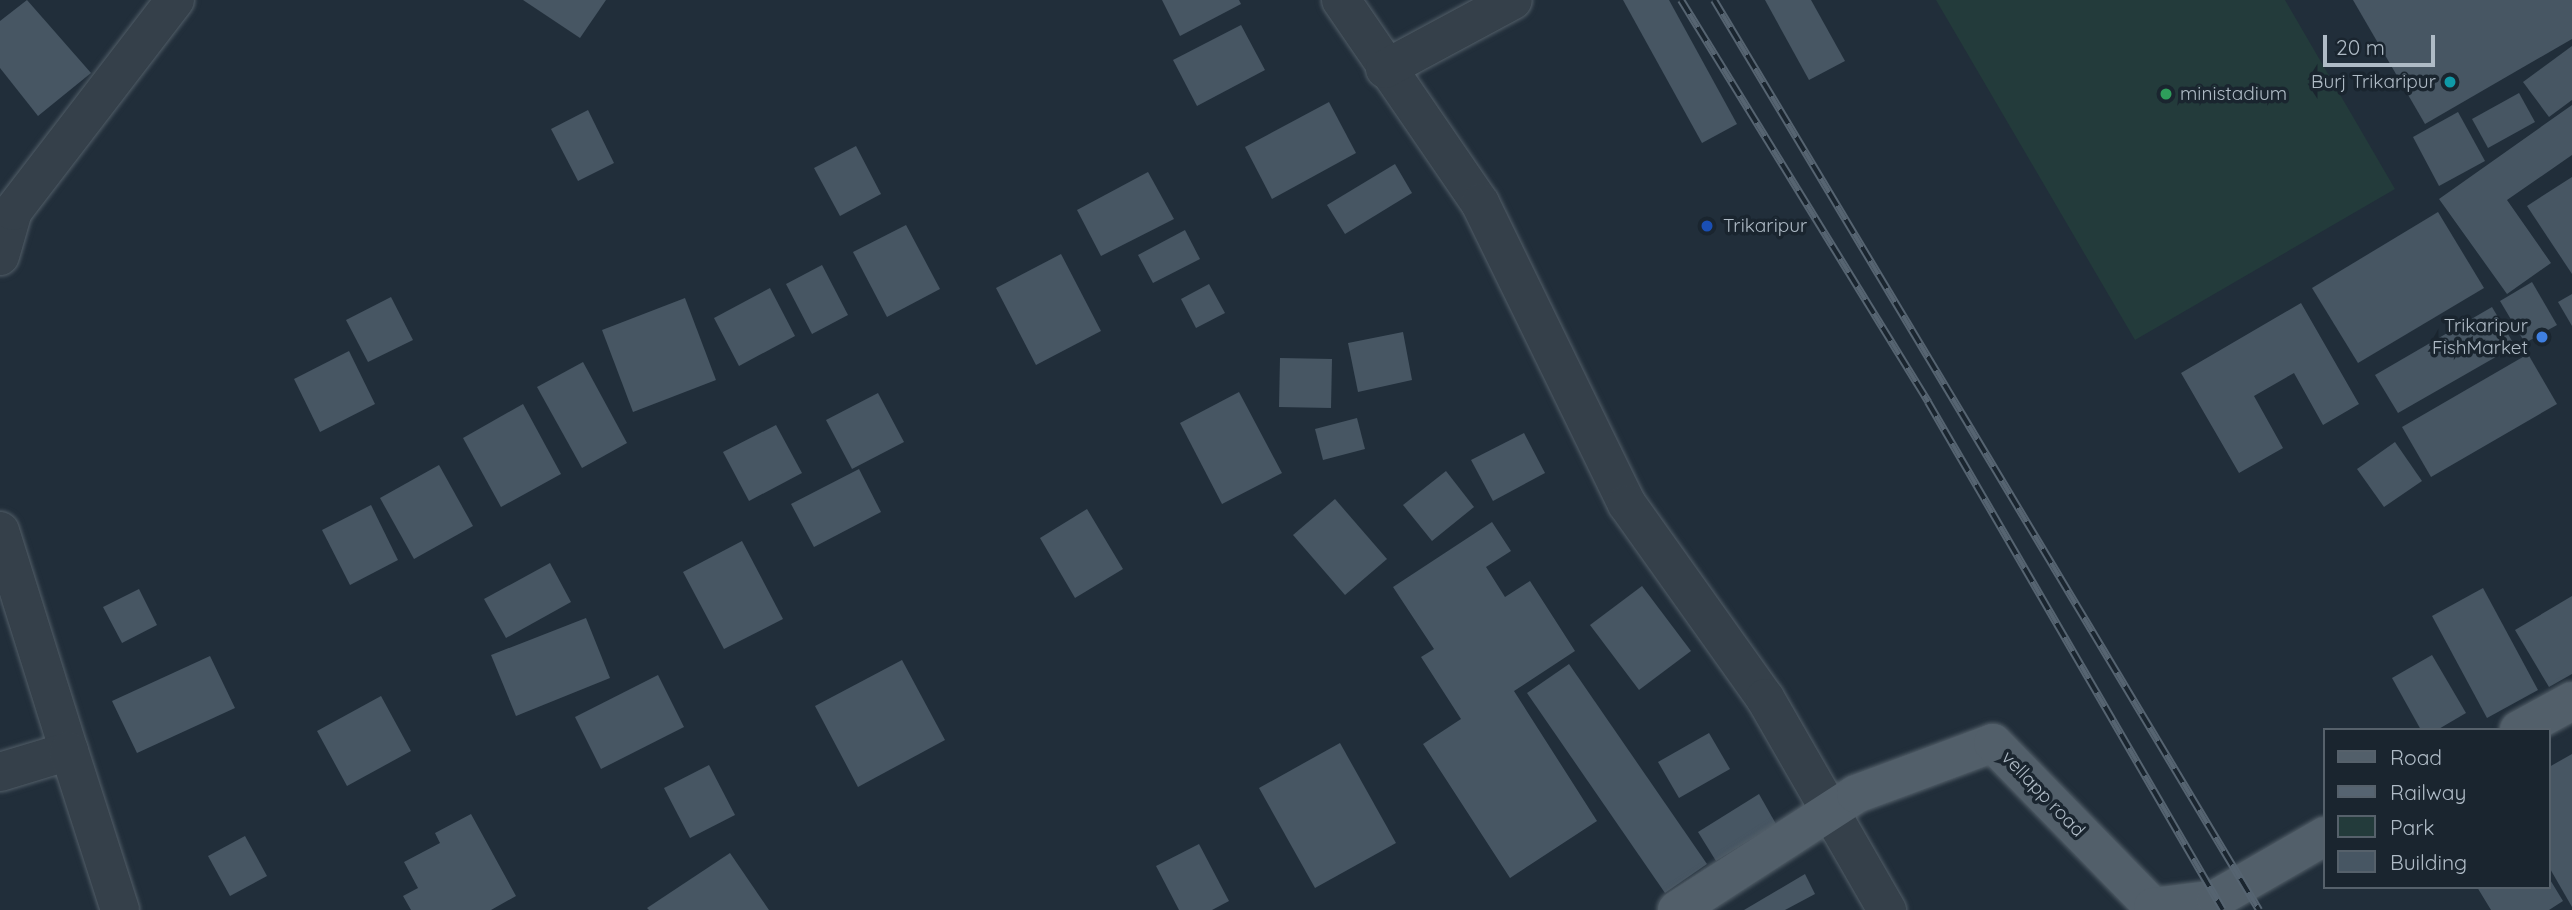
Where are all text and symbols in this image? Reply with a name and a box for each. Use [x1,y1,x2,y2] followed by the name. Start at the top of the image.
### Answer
[2327,21,2439,65] scale bar
[2336,34,2385,60] text: 20 m
[2311,71,2436,93] place label: Burj Trikaripur
[2442,74,2458,90] marker: Burj Trikaripur
[2180,83,2287,105] place label: ministadium
[2158,86,2174,102] marker: ministadium
[1723,215,1807,237] place label: Trikaripur
[1697,216,1717,236] marker: Trikaripur
[2432,315,2528,359] place label: Trikaripur FishMarket
[2534,329,2550,345] marker: Trikaripur FishMarket
[2324,728,2551,889] legend
[2390,744,2442,770] text: Road
[1996,746,2090,842] street label: vellapp road
[2390,779,2466,805] text: Railway
[2390,814,2434,840] text: Park
[2390,849,2467,875] text: Building

